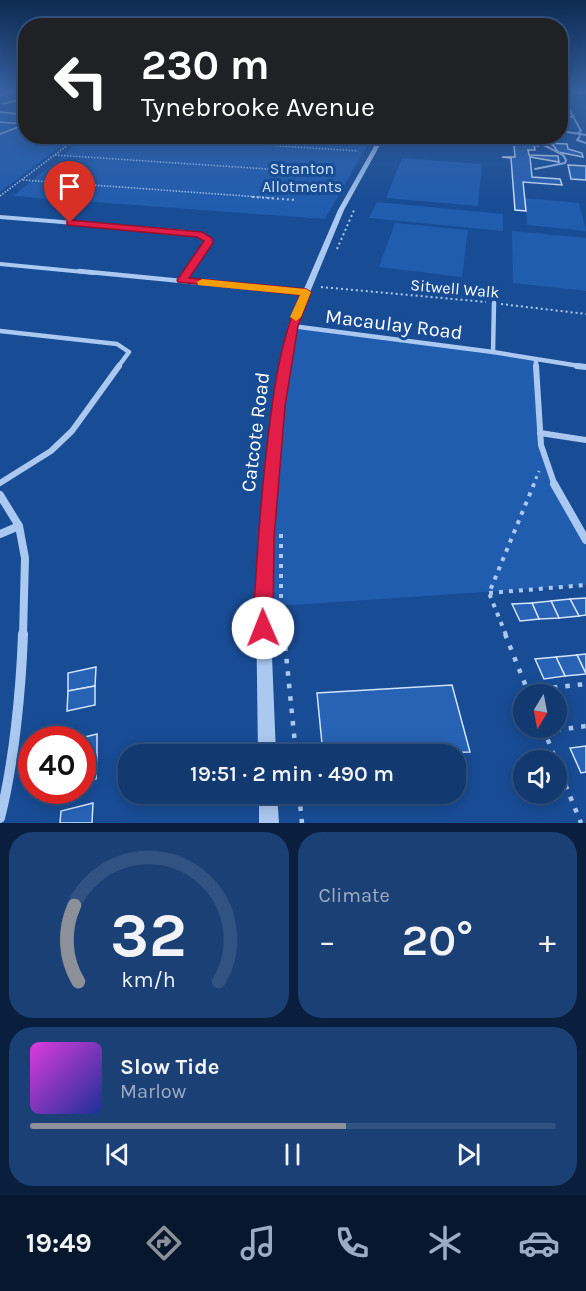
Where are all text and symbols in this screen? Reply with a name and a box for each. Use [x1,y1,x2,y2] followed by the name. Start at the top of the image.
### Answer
[141,40,270,90] text: 230 m
[42,42,120,120] icon: left
[141,91,375,123] text: Tynebrooke Avenue
[262,159,342,196] park label: Stranton Allotments
[44,161,95,223] pin
[53,170,86,203] icon: arrive
[410,275,500,302] street label: Sitwell Walk
[324,305,464,344] street label: Macaulay Road
[237,371,274,493] street label: Catcote Road
[231,596,295,660] position arrow
[513,684,567,738] north arrow
[513,684,567,804] map controls
[18,726,96,804] speed limit sign: 40
[513,750,567,804] button: sound
[190,761,394,787] text: 19:51 · 2 min · 490 m
[319,884,390,907] text: Climate
[110,899,187,972] text: 32
[401,914,473,966] text: 20°
[319,922,336,960] text: −
[539,922,556,960] text: +
[122,967,176,992] text: km/h
[120,1054,220,1080] text: Slow Tide
[120,1080,186,1103] text: Marlow
[101,1138,134,1171] icon: previous
[276,1138,309,1171] icon: pause
[452,1138,485,1171] icon: next
[143,1222,185,1264] icon: directions
[237,1222,279,1264] icon: music
[331,1222,373,1264] icon: phone
[424,1222,466,1264] icon: climate
[518,1222,560,1264] icon: car
[26,1227,92,1259] text: 19:49

